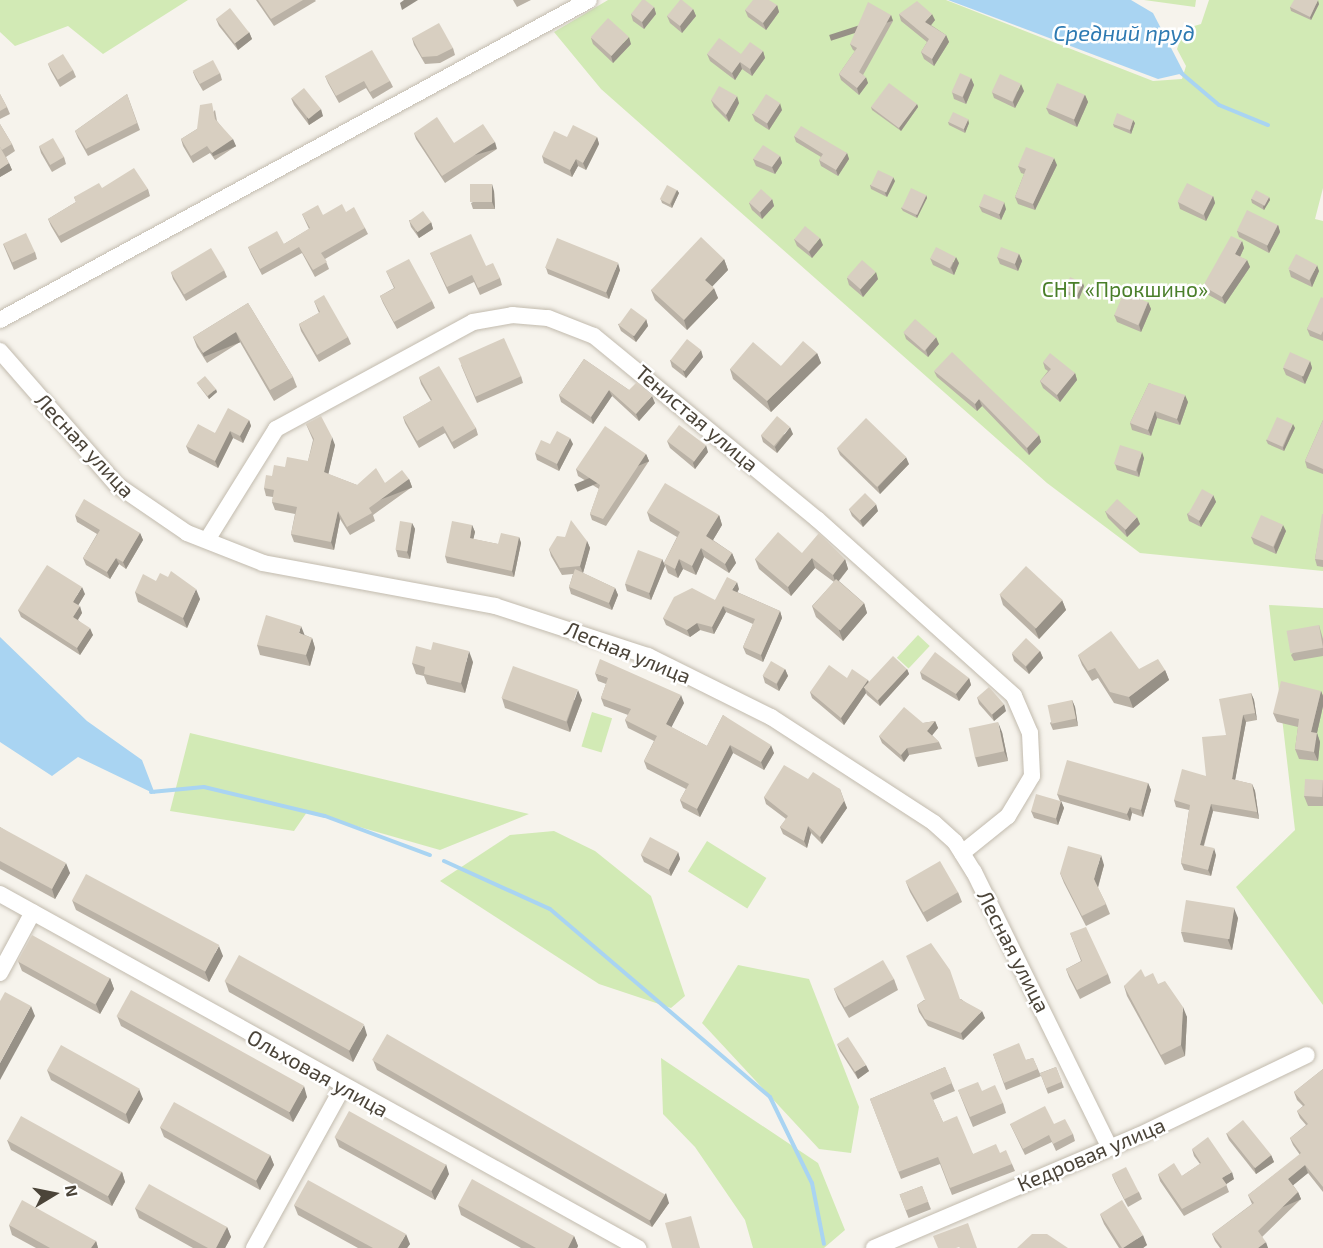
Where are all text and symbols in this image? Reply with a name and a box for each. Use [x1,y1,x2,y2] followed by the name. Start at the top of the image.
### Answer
[1053,20,1195,46] water label: Средний пруд
[1042,276,1208,302] park label: СНТ «Прокшино»
[630,359,764,477] street label: Тенистая улица
[30,387,140,503] street label: Лесная улица
[561,615,695,689] street label: Лесная улица
[972,886,1056,1016] street label: Лесная улица
[243,1024,393,1122] street label: Ольховая улица
[1013,1112,1169,1196] street label: Кедровая улица
[24,1164,84,1224] north arrow
[62,1183,83,1198] text: N

